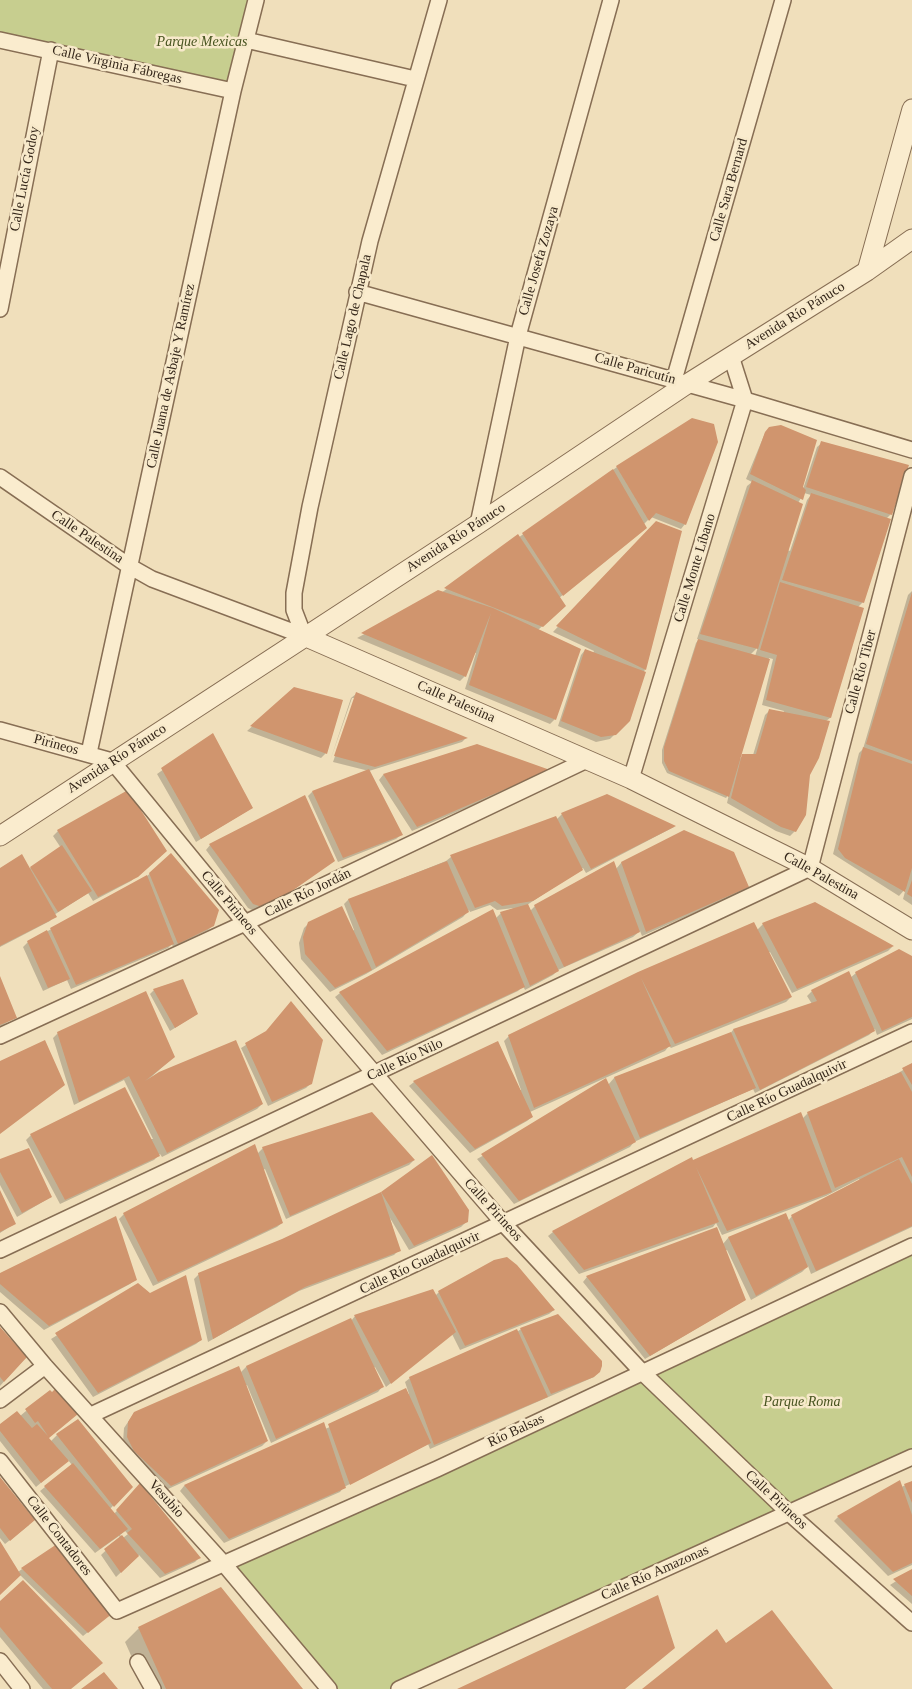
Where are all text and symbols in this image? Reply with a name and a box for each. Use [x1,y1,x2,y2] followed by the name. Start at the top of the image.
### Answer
[157,34,247,50] park label: Parque Mexicas
[50,42,184,88] street label: Calle Virginia Fábregas
[7,125,43,233] street label: Calle Lucía Godoy
[706,136,752,244] street label: Calle Sara Bernard
[515,205,563,317] street label: Calle Josefa Zozaya
[330,253,376,381] street label: Calle Lago de Chapala
[742,278,848,354] street label: Avenida Río Pánuco
[143,282,199,470] street label: Calle Juana de Asbaje Y Ramírez
[593,349,677,389] street label: Calle Paricutín
[403,500,509,576] street label: Avenida Río Pánuco
[48,507,126,567] street label: Calle Palestina
[670,512,720,624] street label: Calle Monte Líbano
[842,628,880,716] street label: Calle Río Tiber
[414,677,498,727] street label: Calle Palestina
[64,721,170,797] street label: Avenida Río Pánuco
[32,731,80,759] street label: Pirineos
[780,848,862,904] street label: Calle Palestina
[262,865,354,921] street label: Calle Río Jordán
[197,867,261,939] street label: Calle Pirineos
[364,1035,446,1085] street label: Calle Río Nilo
[724,1056,850,1126] street label: Calle Río Guadalquivir
[460,1175,526,1245] street label: Calle Pirineos
[357,1228,483,1298] street label: Calle Río Guadalquivir
[764,1394,840,1410] park label: Parque Roma
[485,1411,547,1451] street label: Río Balsas
[741,1467,811,1533] street label: Calle Pirineos
[145,1477,187,1521] street label: Vesubio
[23,1493,95,1579] street label: Calle Contadores
[599,1542,711,1604] street label: Calle Río Amazonas

